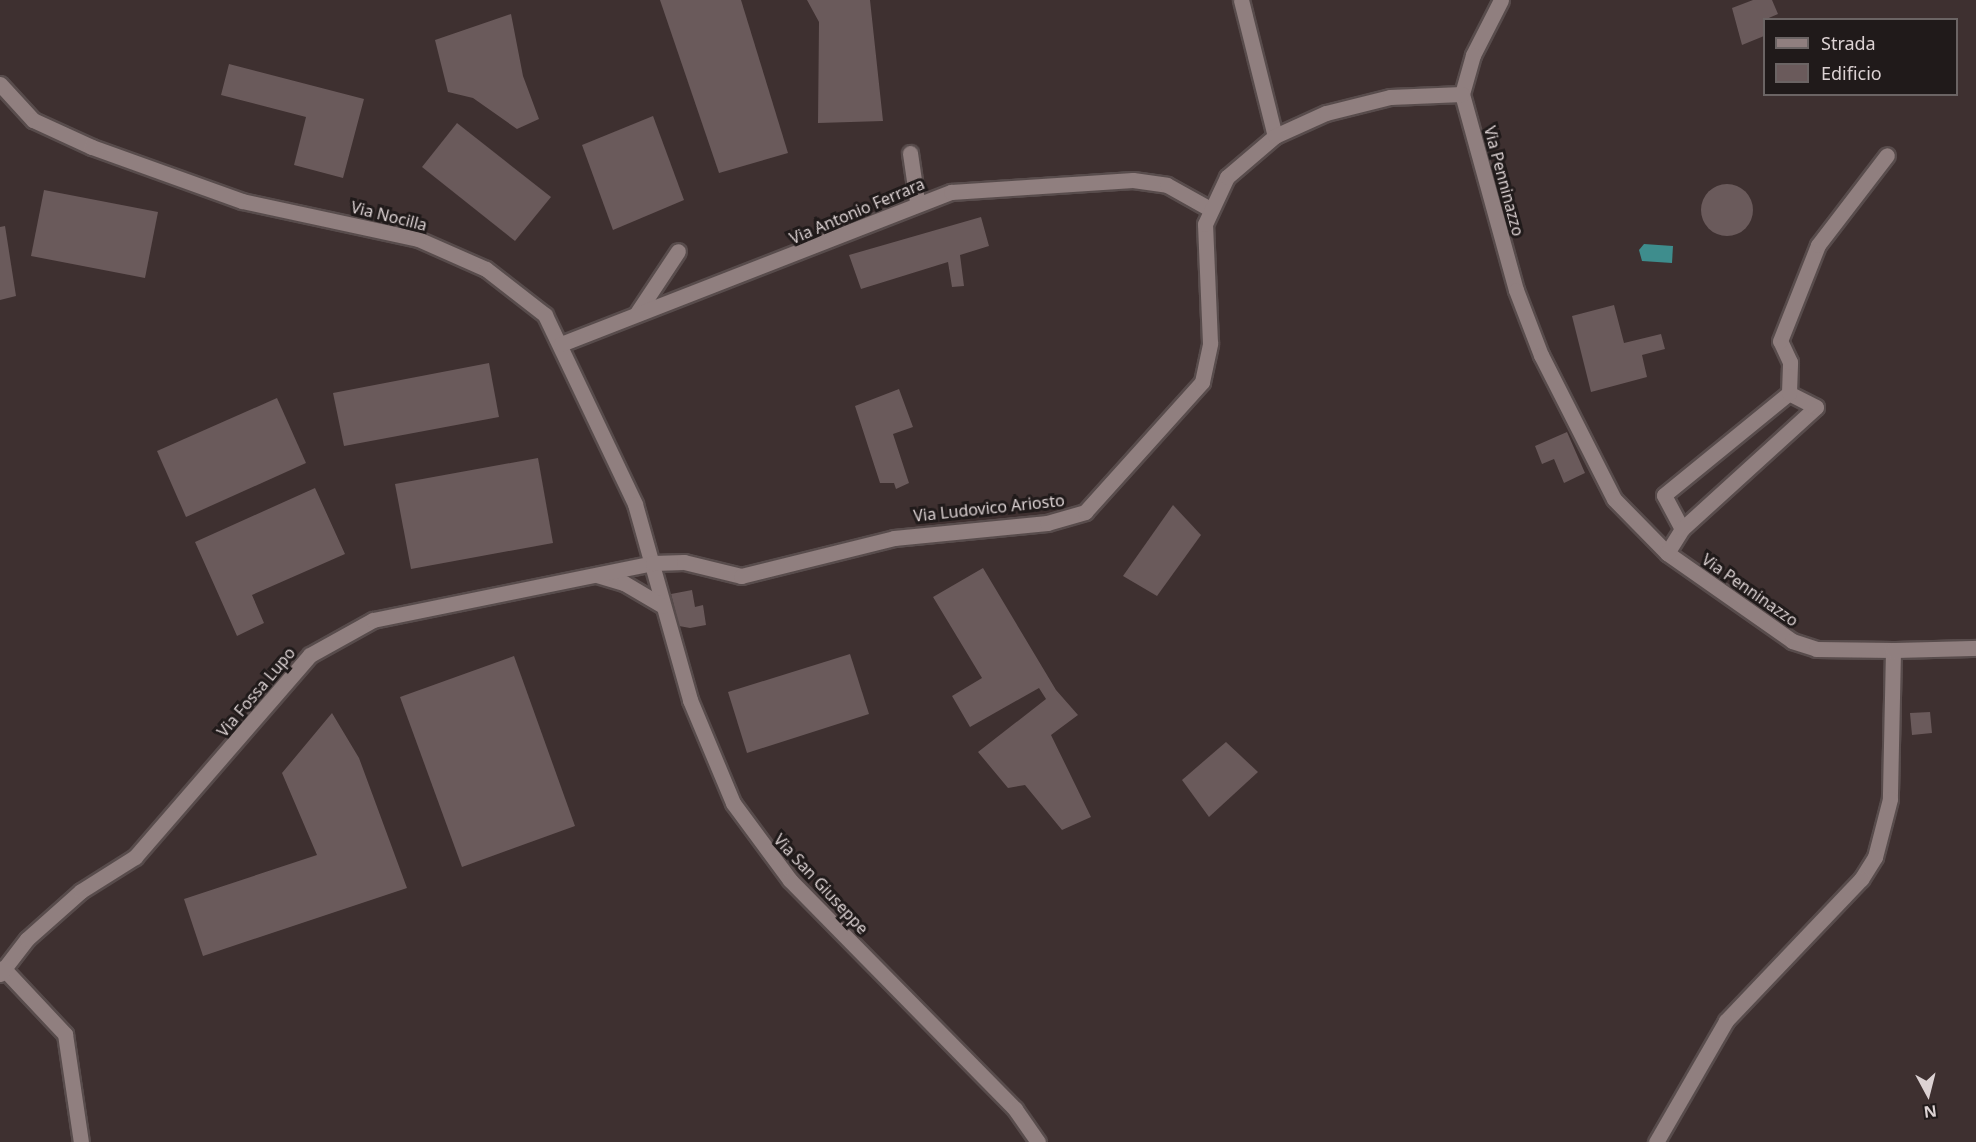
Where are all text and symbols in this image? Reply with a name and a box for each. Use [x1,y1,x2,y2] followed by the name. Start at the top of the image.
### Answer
[1763,18,1958,96] legend
[1821,31,1876,55] text: Strada
[1821,61,1882,85] text: Edificio
[1480,124,1528,238] street label: Via Penninazzo
[787,174,927,248] street label: Via Antonio Ferrara
[349,197,429,235] street label: Via Nocilla
[912,491,1066,525] street label: Via Ludovico Ariosto
[1698,550,1802,630] street label: Via Penninazzo
[213,643,299,741] street label: Via Fossa Lupo
[770,830,872,938] street label: Via San Giuseppe
[1898,1064,1958,1124] north arrow
[1922,1100,1938,1124] text: N

